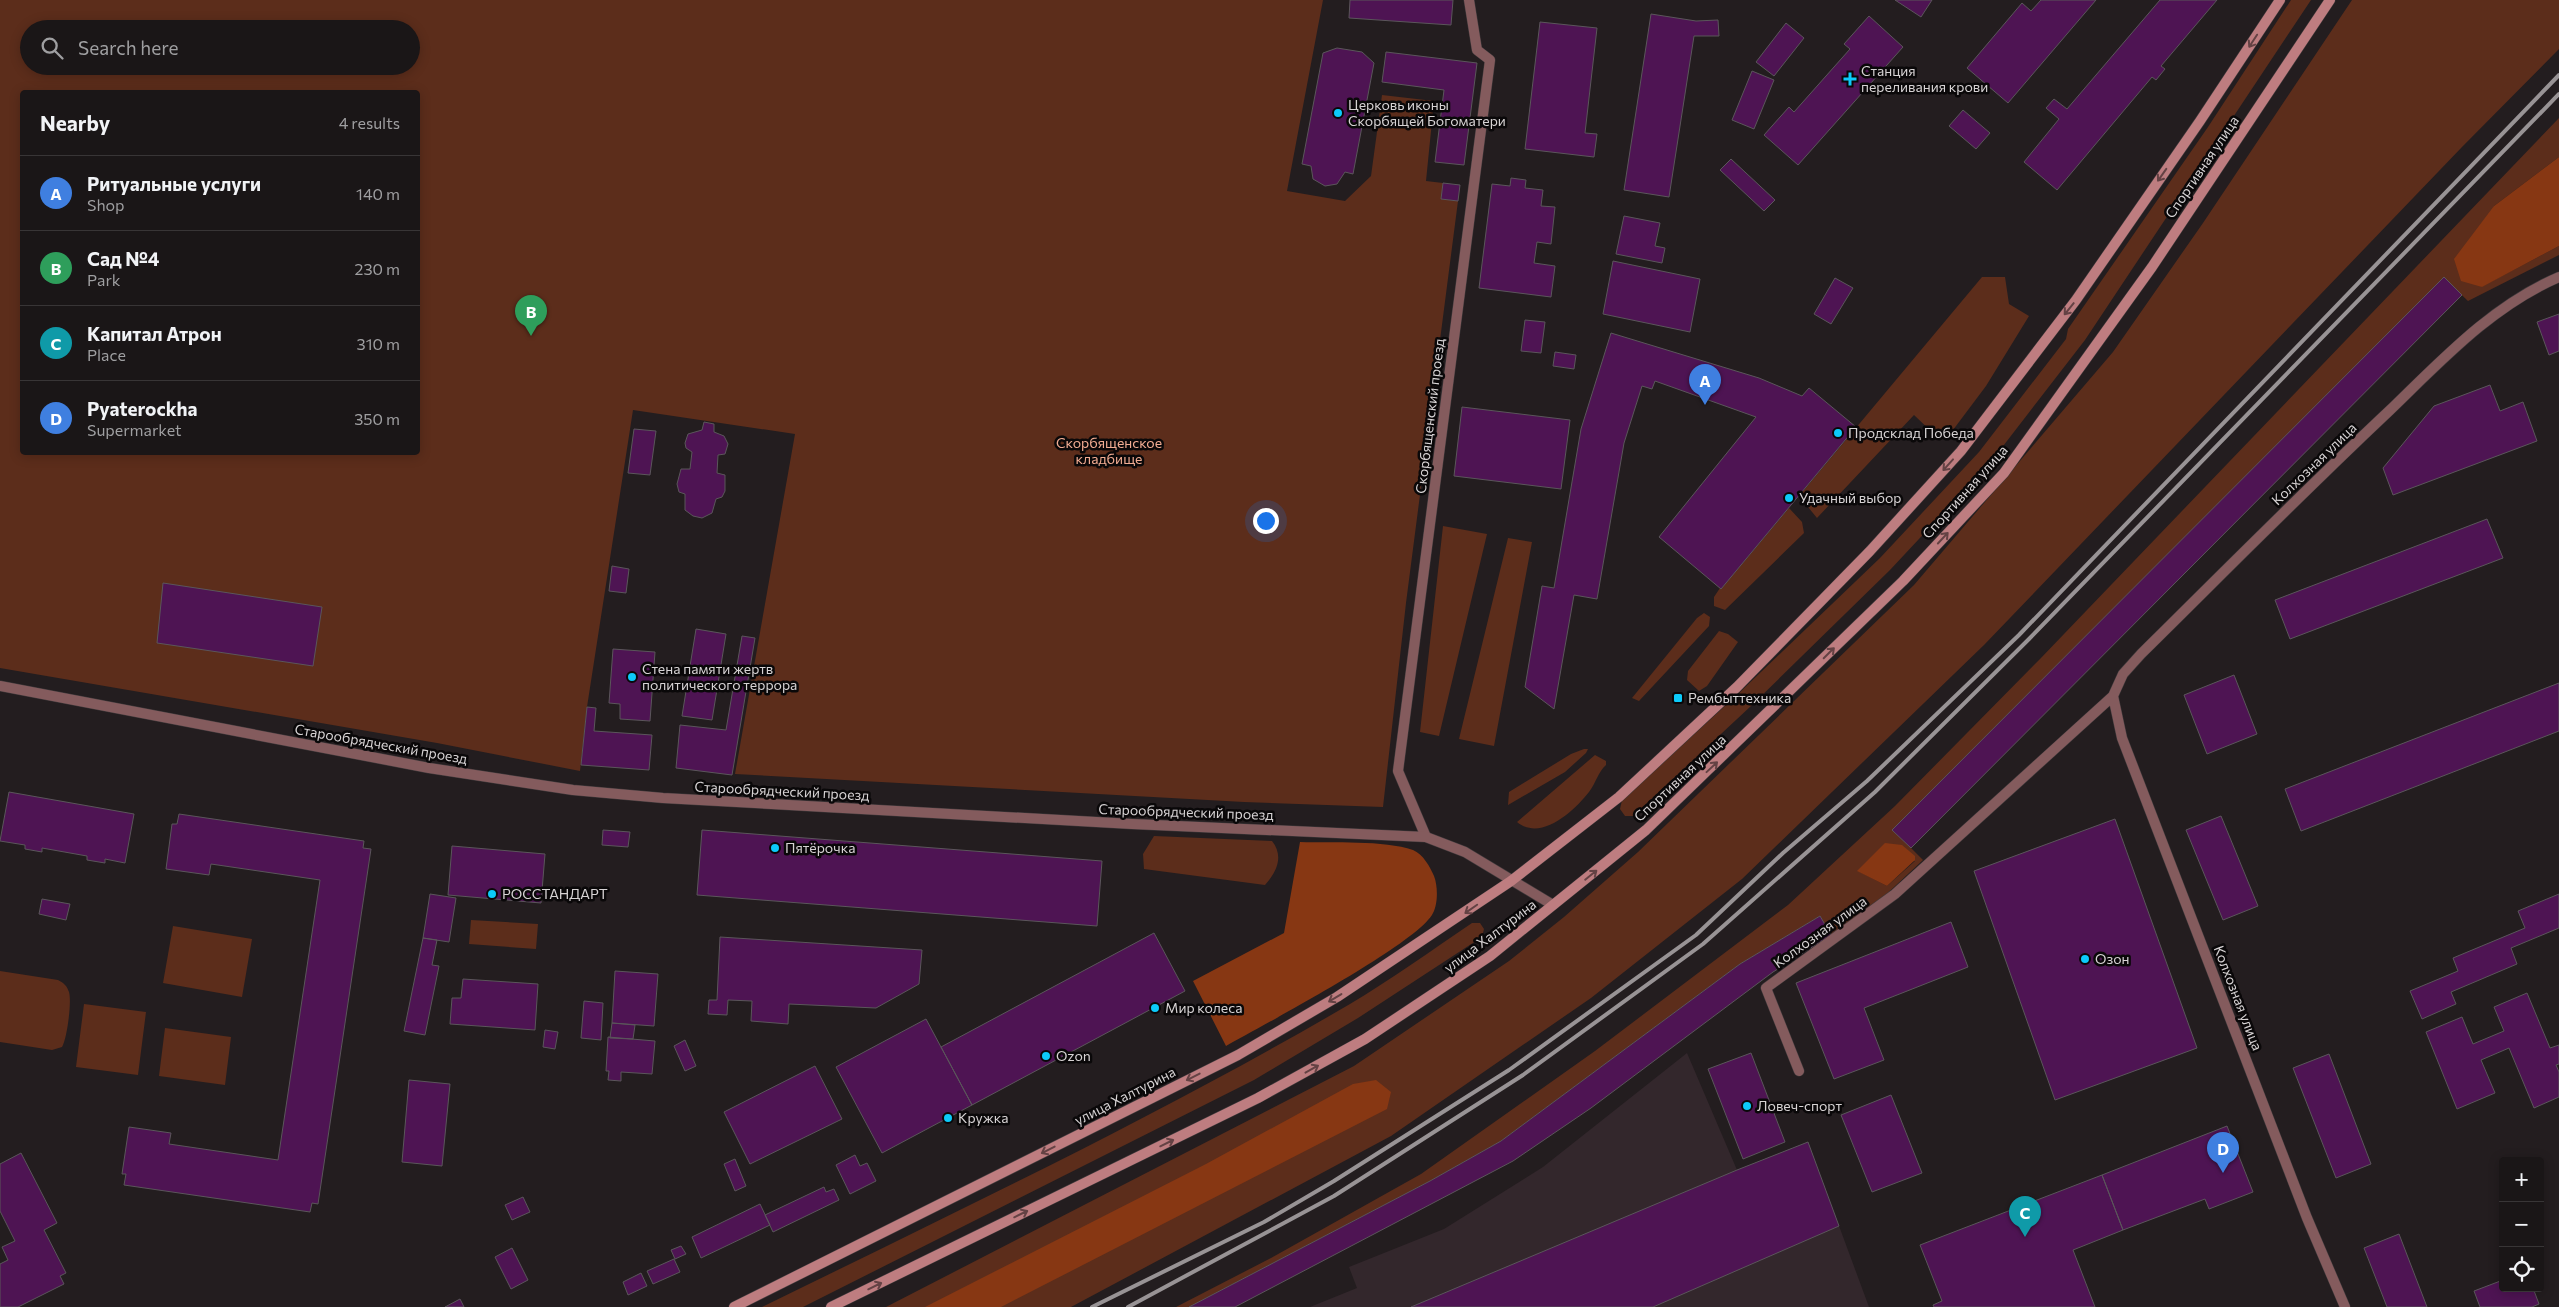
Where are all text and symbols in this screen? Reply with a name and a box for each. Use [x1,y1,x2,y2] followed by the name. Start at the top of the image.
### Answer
[20,20,420,75] search box
[2248,33,2258,47] one-way arrow
[38,34,66,62] icon: search
[78,36,178,59] text: Search here
[1861,62,1988,95] place label: Станция переливания крови
[1843,72,1857,86] marker: Станция переливания крови
[1348,96,1506,129] place label: Церковь иконы Скорбящей Богоматери
[1332,107,1344,119] marker: Церковь иконы Скорбящей Богоматери
[40,110,110,135] text: Nearby
[2161,112,2242,221] street label: Спортивная улица
[339,113,400,132] text: 4 results
[2157,168,2167,182] one-way arrow
[87,172,261,195] text: Ритуальные услуги
[50,184,62,203] text: A
[356,184,400,203] text: 140 m
[87,195,125,214] text: Shop
[87,247,159,270] text: Сад №4
[51,259,61,278] text: B
[355,259,400,278] text: 230 m
[87,270,120,289] text: Park
[515,295,547,336] pin: B
[2064,302,2075,315] one-way arrow
[87,322,222,345] text: Капитал Атрон
[51,334,61,353] text: C
[357,334,400,353] text: 310 m
[1412,337,1447,495] street label: Скорбященский проезд
[87,345,126,364] text: Place
[1689,364,1721,405] pin: A
[87,397,198,420] text: Pyaterockha
[50,409,62,428] text: D
[354,409,400,428] text: 350 m
[2268,419,2360,508] street label: Колхозная улица
[87,420,182,439] text: Supermarket
[1848,424,1974,441] place label: Продсклад Победа
[1832,427,1844,439] marker: Продсклад Победа
[1056,434,1162,467] park label: Скорбященское кладбище
[1918,442,2011,542] street label: Спортивная улица
[1942,458,1954,471] one-way arrow
[1799,489,1901,506] place label: Удачный выбор
[1783,492,1795,504] marker: Удачный выбор
[1253,508,1279,534] your location
[1937,531,1949,544] one-way arrow
[1823,647,1835,660] one-way arrow
[642,660,797,693] place label: Стена памяти жертв политического террора
[626,671,638,683] marker: Стена памяти жертв политического террора
[1688,689,1791,706] place label: Рембыттехника
[1672,692,1684,704] marker: Рембыттехника
[293,720,469,767] street label: Старообрядческий проезд
[1630,731,1729,825] street label: Спортивная улица
[1706,761,1719,773] one-way arrow
[694,777,870,804] street label: Старообрядческий проезд
[1098,800,1274,823] street label: Старообрядческий проезд
[785,839,855,856] place label: Пятёрочка
[769,842,781,854] marker: Пятёрочка
[1584,869,1597,880] one-way arrow
[502,885,608,902] place label: РОССТАНДАРТ
[486,888,498,900] marker: РОССТАНДАРТ
[1770,892,1870,971] street label: Колхозная улица
[1440,895,1539,976] street label: улица Халтурина
[1464,904,1478,914] one-way arrow
[2211,943,2266,1053] street label: Колхозная улица
[2095,950,2130,967] place label: Озон
[2079,953,2091,965] marker: Озон
[1329,994,1343,1004] one-way arrow
[1165,999,1242,1016] place label: Мир колеса
[1149,1002,1161,1014] marker: Мир колеса
[1056,1047,1091,1064] place label: Ozon
[1040,1050,1052,1062] marker: Ozon
[1071,1063,1178,1128] street label: улица Халтурина
[1304,1063,1318,1073] one-way arrow
[1186,1073,1201,1082] one-way arrow
[1757,1097,1842,1114] place label: Ловеч-спорт
[1741,1100,1753,1112] marker: Ловеч-спорт
[958,1109,1009,1126] place label: Кружка
[942,1112,954,1124] marker: Кружка
[2207,1132,2239,1173] pin: D
[1159,1138,1174,1147] one-way arrow
[1041,1146,1056,1155] one-way arrow
[2499,1157,2544,1292] map controls
[2499,1157,2544,1202] button: +
[2009,1196,2041,1237] pin: C
[2499,1202,2544,1247] button: −
[1013,1209,1028,1218] one-way arrow
[2499,1247,2544,1292] button: locate
[867,1280,882,1290] one-way arrow

